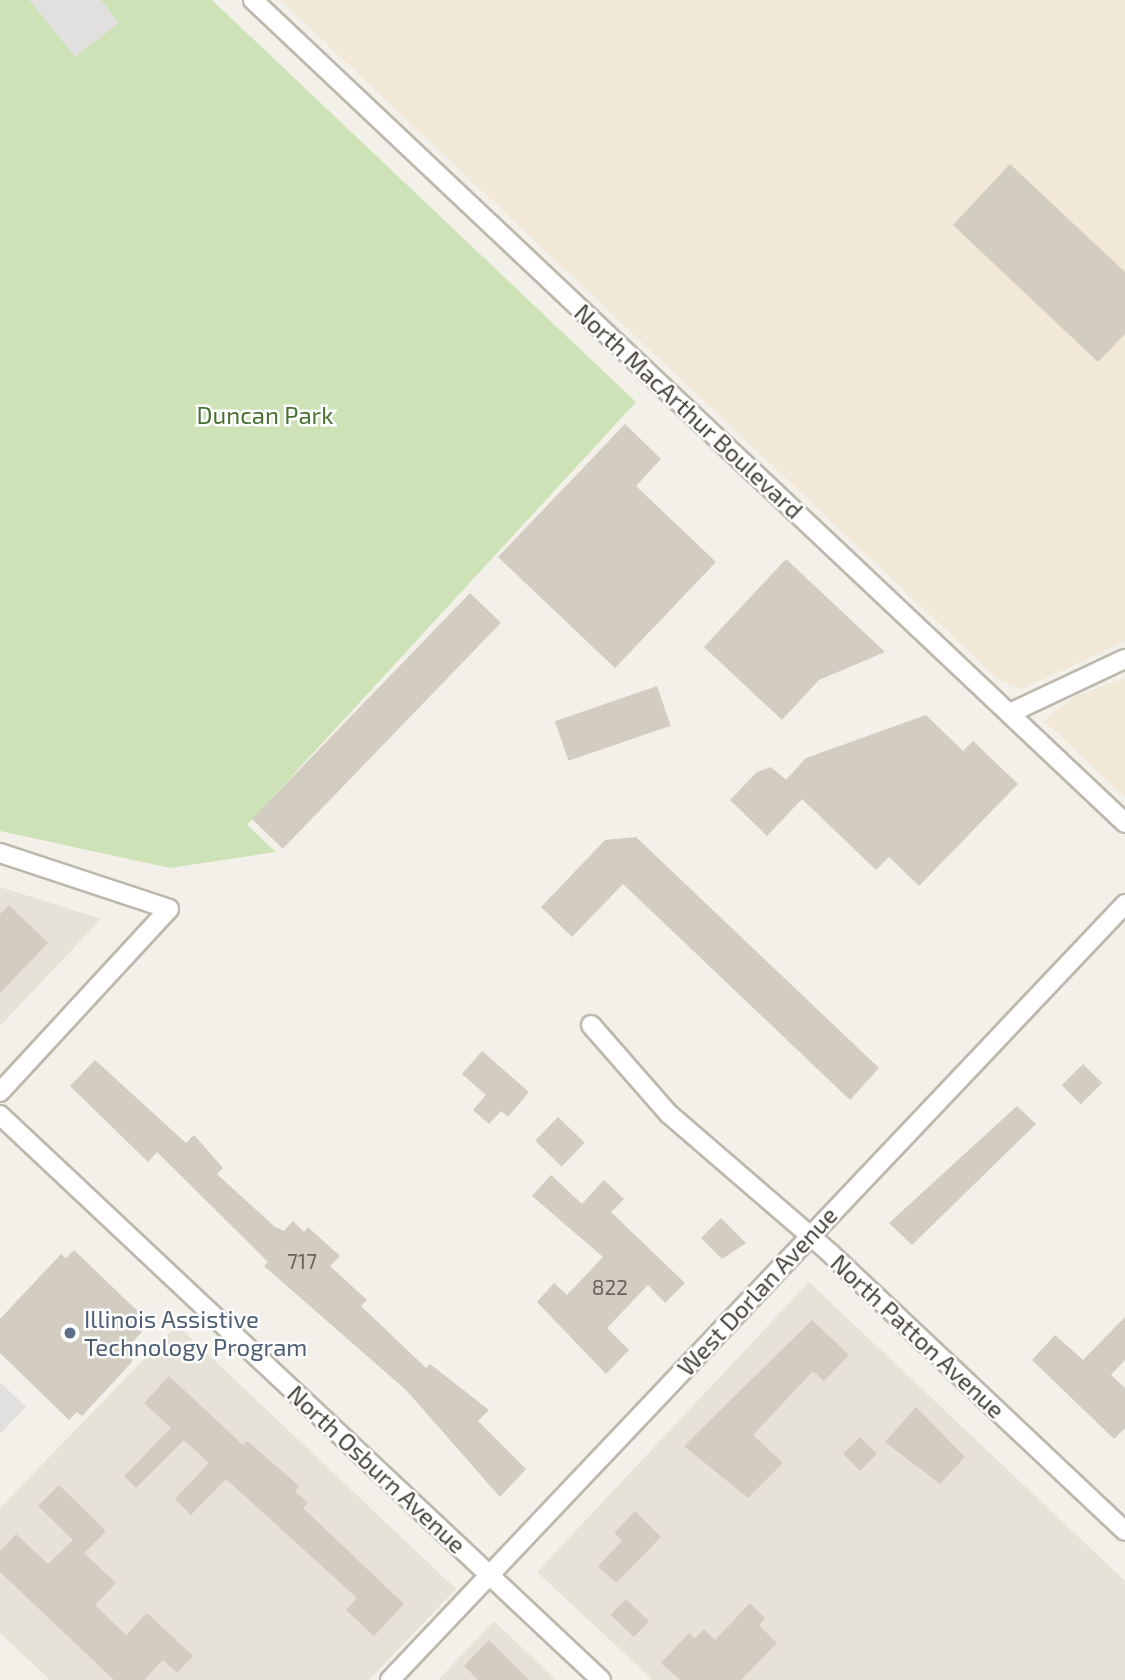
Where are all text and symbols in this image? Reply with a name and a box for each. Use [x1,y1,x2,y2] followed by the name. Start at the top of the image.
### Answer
[569,298,809,524] street label: North MacArthur Boulevard
[197,401,333,429] park label: Duncan Park
[671,1200,843,1382] street label: West Dorlan Avenue
[287,1248,317,1274] house number: 717
[825,1248,1011,1424] street label: North Patton Avenue
[592,1274,628,1300] house number: 822
[84,1305,308,1361] place label: Illinois Assistive Technology Program
[62,1325,78,1341] marker: Illinois Assistive Technology Program
[282,1379,472,1559] street label: North Osburn Avenue

